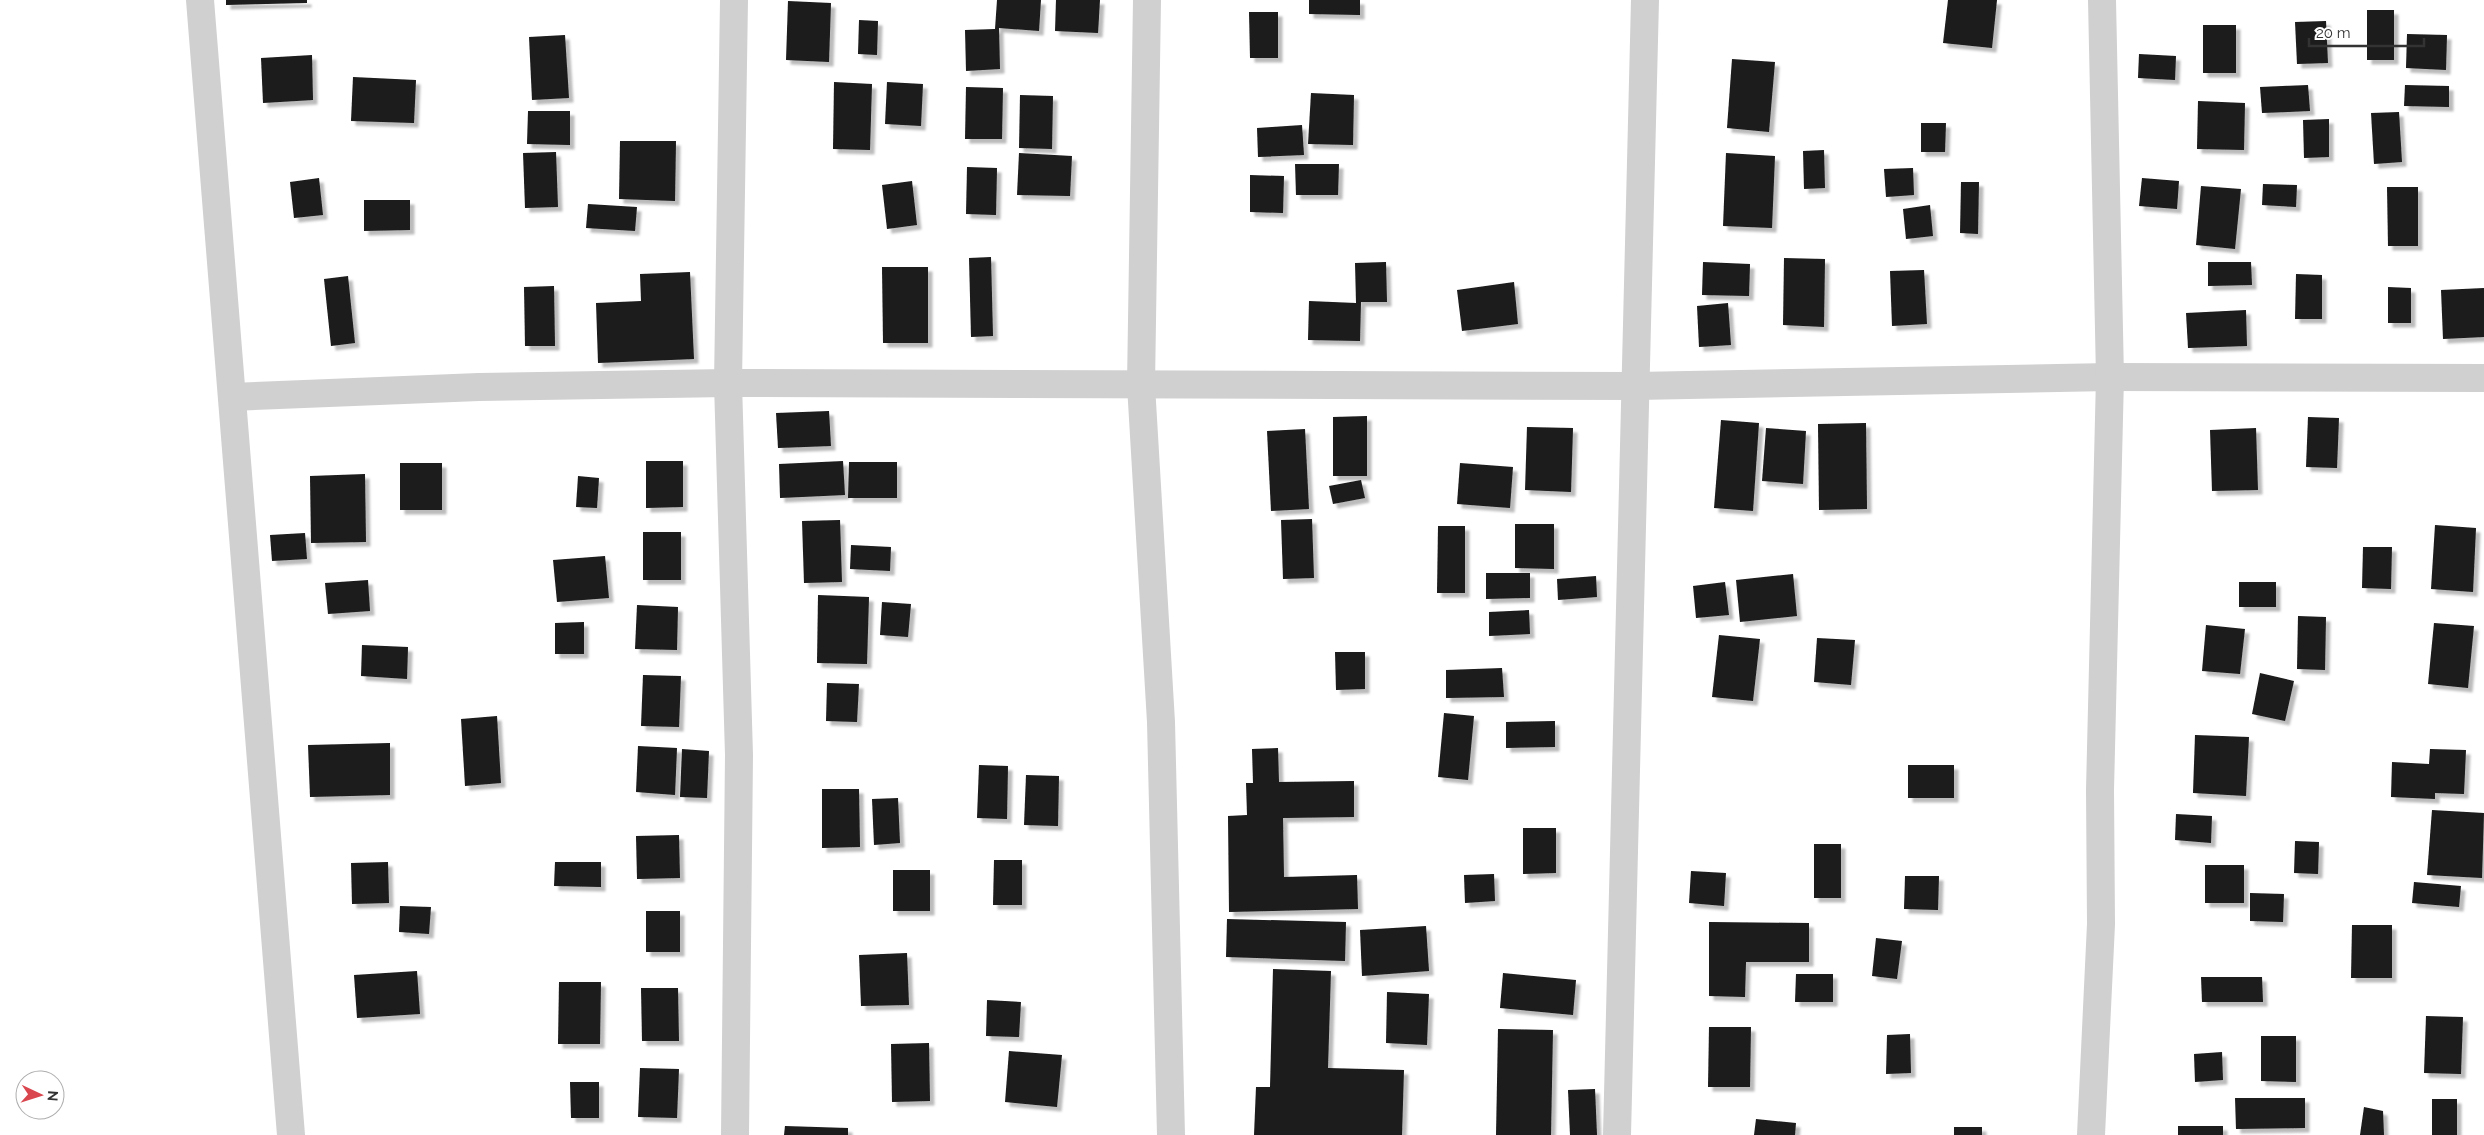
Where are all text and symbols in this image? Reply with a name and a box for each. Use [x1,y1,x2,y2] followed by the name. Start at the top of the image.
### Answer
[2309,15,2424,47] scale bar
[2316,24,2351,42] text: 20 m
[15,1070,65,1120] north arrow
[45,1090,61,1102] text: N

